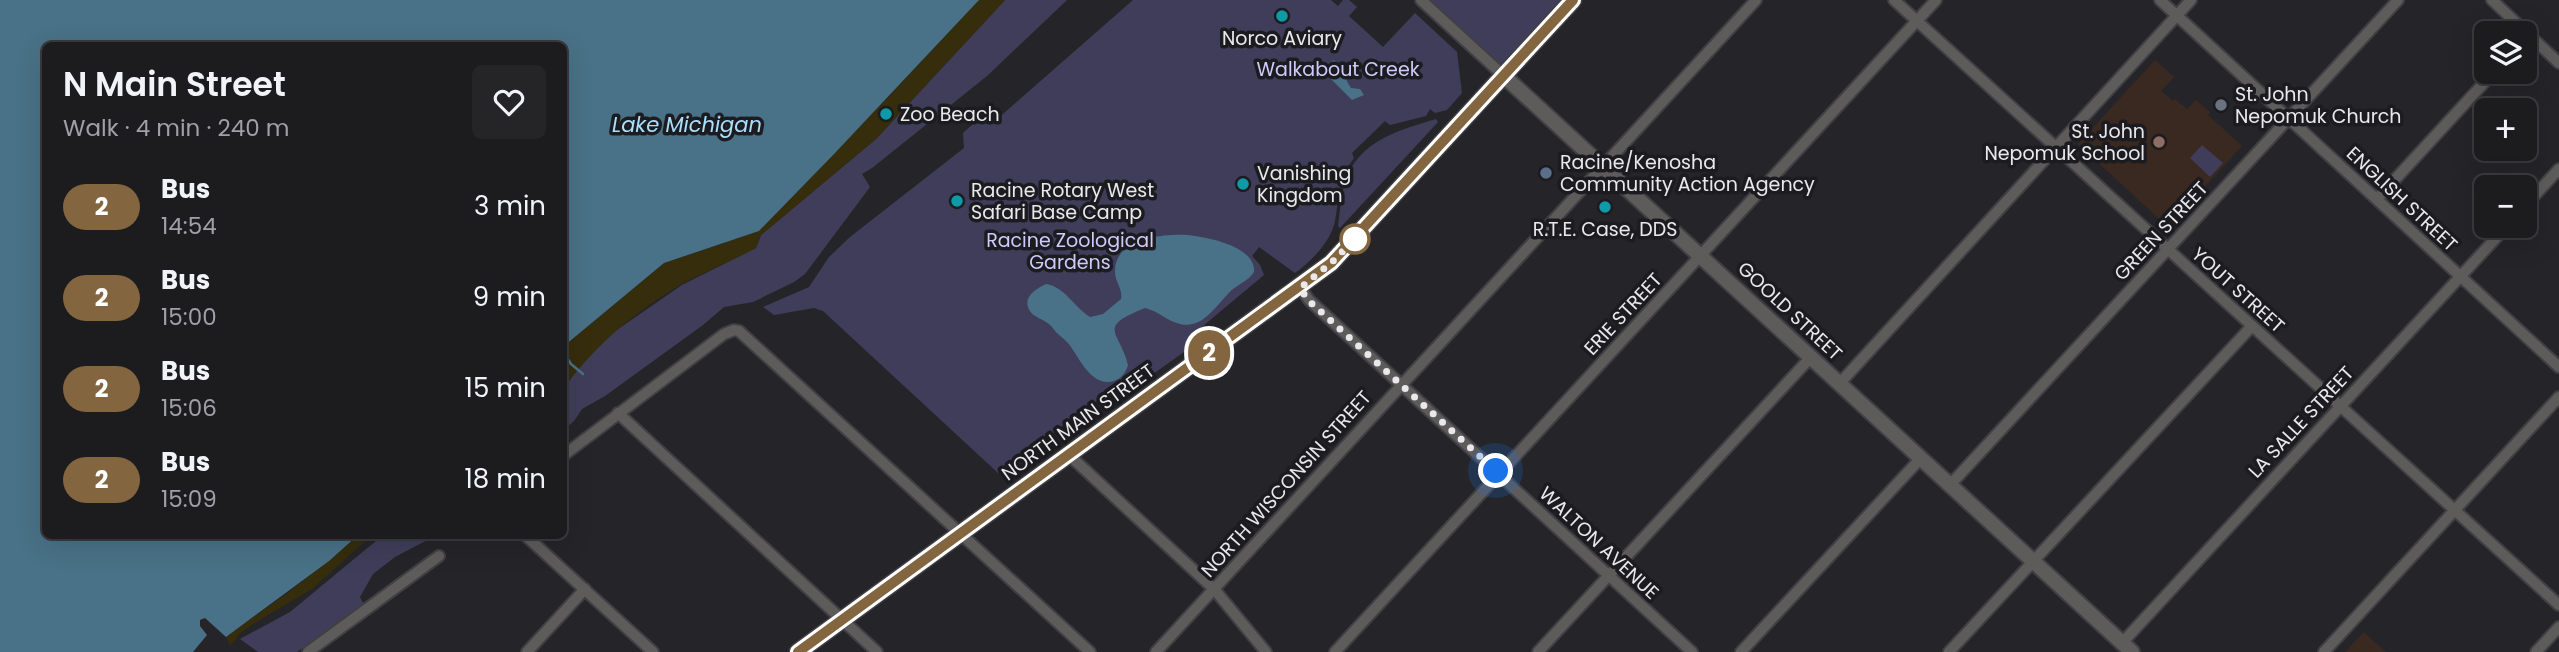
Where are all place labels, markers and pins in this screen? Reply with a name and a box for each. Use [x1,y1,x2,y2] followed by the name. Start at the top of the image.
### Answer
[1274,8,1290,24] marker: Norco Aviary
[1222,25,1342,52] place label: Norco Aviary
[2235,81,2402,130] place label: St. John Nepomuk Church
[2213,97,2229,113] marker: St. John Nepomuk Church
[900,101,1000,128] place label: Zoo Beach
[878,106,894,122] marker: Zoo Beach
[1984,118,2145,167] place label: St. John Nepomuk School
[2151,134,2167,150] marker: St. John Nepomuk School
[1560,149,1815,198] place label: Racine/Kenosha Community Action Agency
[1257,160,1351,209] place label: Vanishing Kingdom
[1538,165,1554,181] marker: Racine/Kenosha Community Action Agency
[1235,176,1251,192] marker: Vanishing Kingdom
[971,177,1154,226] place label: Racine Rotary West Safari Base Camp
[949,193,965,209] marker: Racine Rotary West Safari Base Camp
[1597,199,1613,215] marker: R.T.E. Case, DDS
[1533,216,1677,243] place label: R.T.E. Case, DDS
[1340,224,1370,254] unlabelled marker

